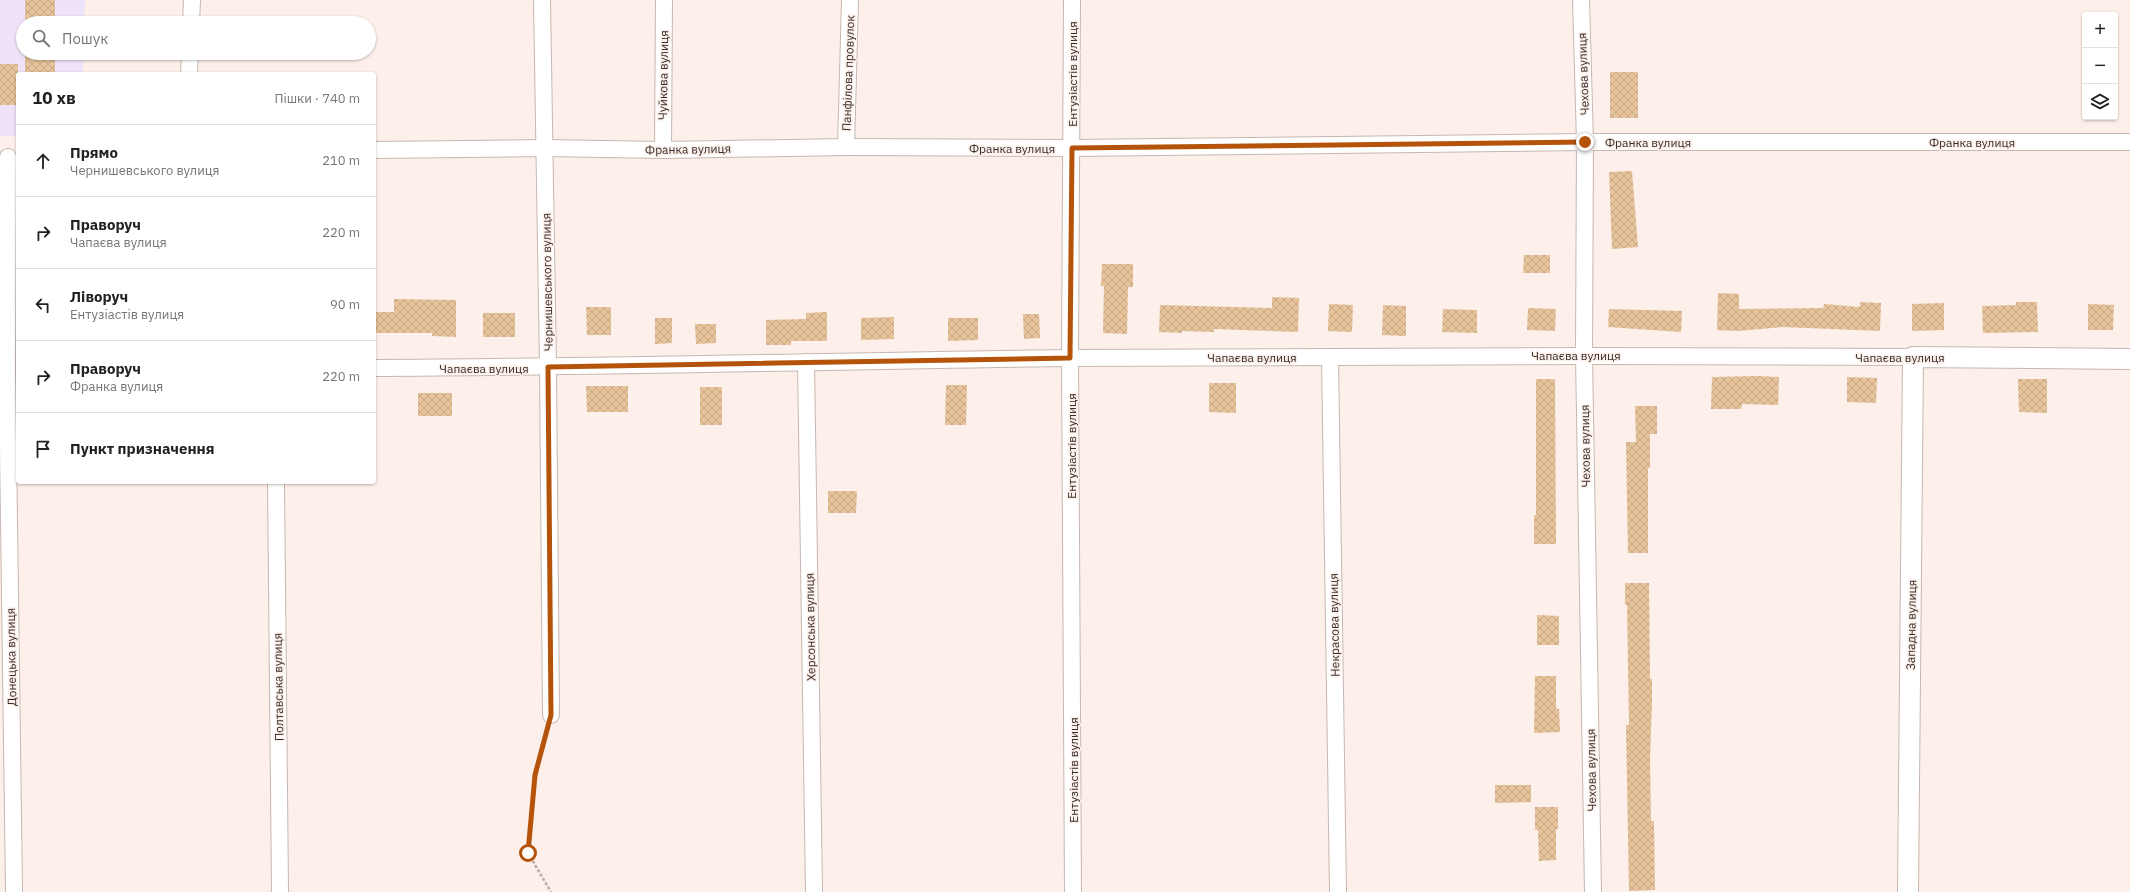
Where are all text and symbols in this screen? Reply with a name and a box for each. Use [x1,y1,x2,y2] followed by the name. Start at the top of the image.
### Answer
[2082,12,2118,120] map controls
[2082,12,2118,48] button: +
[838,14,858,131] street label: Панфілова провулок
[16,16,376,60] search box
[1065,21,1080,127] street label: Ентузіастів вулиця
[30,27,52,49] icon: search
[62,29,109,48] text: Пошук
[655,30,671,120] street label: Чуйкова вулиця
[1574,32,1592,116] street label: Чехова вулиця
[2082,48,2118,84] button: −
[2082,84,2118,120] button: layers
[32,87,76,109] text: 10 хв
[274,90,360,107] text: Пішки · 740 m
[1576,133,1594,151] route end
[1605,135,1691,150] street label: Франка вулиця
[1929,135,2015,150] street label: Франка вулиця
[645,141,731,157] street label: Франка вулиця
[969,141,1055,156] street label: Франка вулиця
[70,143,118,162] text: Прямо
[32,150,54,172] icon: ahead
[322,152,360,169] text: 210 m
[70,162,220,179] text: Чернишевського вулиця
[538,213,556,351] street label: Чернишевського вулиця
[70,215,141,234] text: Праворуч
[32,222,54,244] icon: right
[322,224,360,241] text: 220 m
[70,234,167,251] text: Чапаєва вулиця
[70,287,128,306] text: Ліворуч
[32,294,54,316] icon: left
[330,296,360,313] text: 90 m
[70,306,184,323] text: Ентузіастів вулиця
[1531,348,1621,363] street label: Чапаєва вулиця
[1207,350,1297,365] street label: Чапаєва вулиця
[1855,350,1945,365] street label: Чапаєва вулиця
[70,359,141,378] text: Праворуч
[439,361,529,376] street label: Чапаєва вулиця
[32,366,54,388] icon: right
[322,368,360,385] text: 220 m
[70,378,163,395] text: Франка вулиця
[1064,393,1079,499] street label: Ентузіастів вулиця
[1577,405,1593,487] street label: Чехова вулиця
[32,438,54,460] icon: arrive
[70,439,215,458] text: Пункт призначення
[802,573,818,681] street label: Херсонська вулиця
[1326,573,1342,677] street label: Некрасова вулиця
[1903,580,1919,670] street label: Западна вулиця
[3,608,19,706] street label: Донецька вулиця
[270,633,286,741] street label: Полтавська вулиця
[1066,717,1081,823] street label: Ентузіастів вулиця
[1583,729,1599,811] street label: Чехова вулиця
[519,844,537,862] route start

